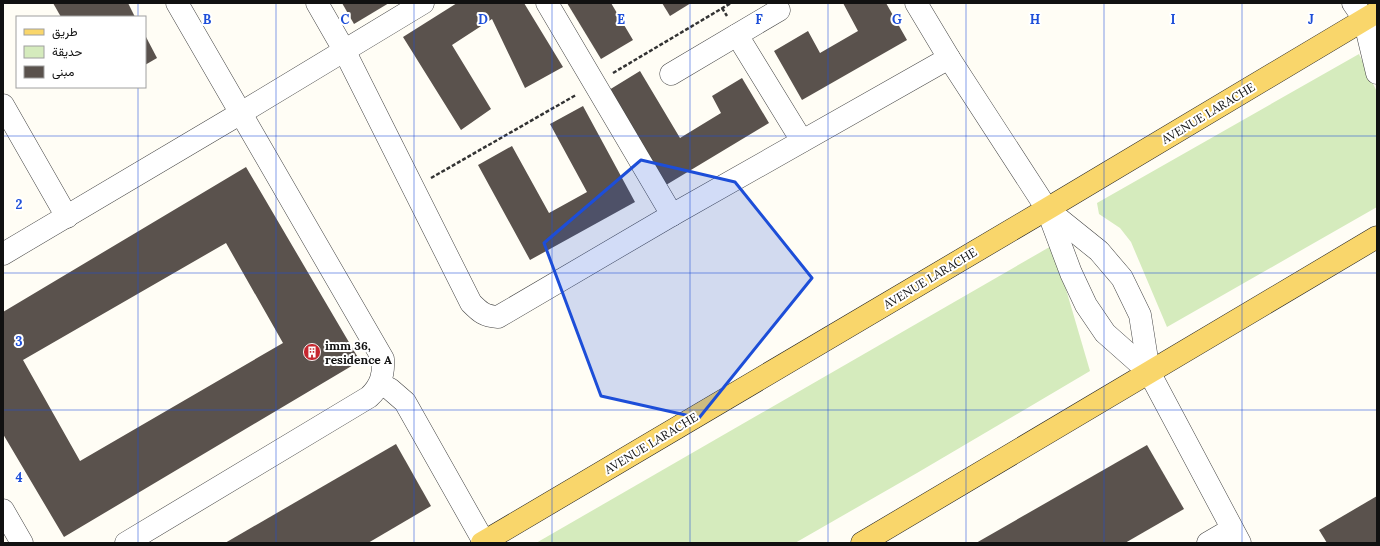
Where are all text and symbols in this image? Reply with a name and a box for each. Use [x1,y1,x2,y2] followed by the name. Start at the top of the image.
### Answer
[203,11,212,28] text: B
[341,11,350,28] text: C
[478,11,488,28] text: D
[617,11,625,28] text: E
[755,11,763,28] text: F
[892,11,902,28] text: G
[1030,11,1040,28] text: H
[1170,11,1176,28] text: I
[1308,11,1314,28] text: J
[16,16,146,88] legend
[52,24,78,40] text: طريق
[52,44,82,59] text: حديقة
[52,64,74,80] text: مبنى
[1158,79,1258,147] street label: AVENUE LARACHE
[16,196,23,213] text: 2
[880,244,980,312] street label: AVENUE LARACHE
[15,333,23,350] text: 3
[325,338,392,367] place label: imm 36, residence A
[302,342,322,362] building icon: imm 36, residence A
[601,409,701,477] street label: AVENUE LARACHE
[15,469,23,486] text: 4

